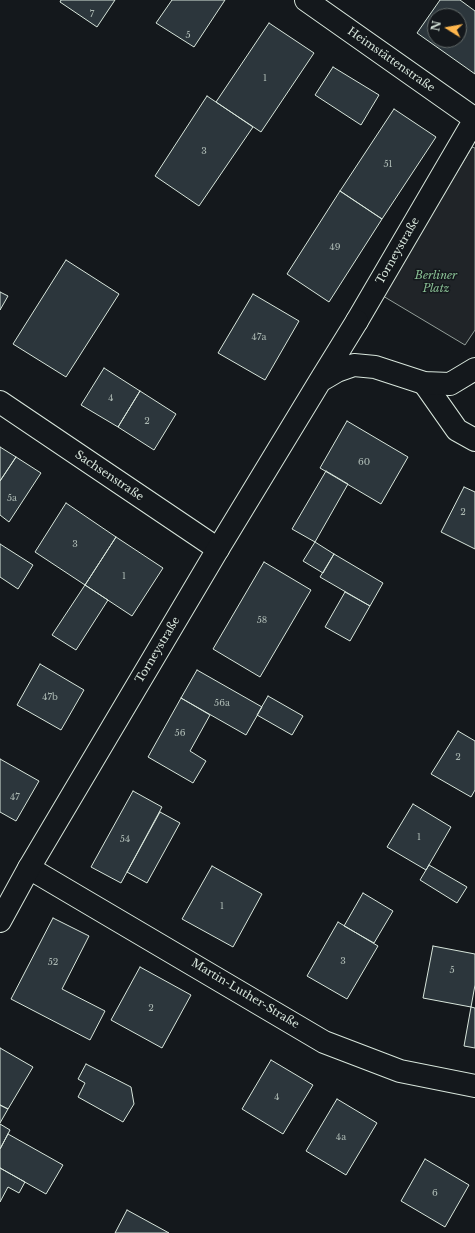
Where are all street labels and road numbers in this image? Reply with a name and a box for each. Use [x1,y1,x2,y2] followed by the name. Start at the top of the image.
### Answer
[345,25,437,95] street label: Heimstättenstraße
[374,215,422,287] street label: Torneystraße
[72,448,146,504] street label: Sachsenstraße
[133,614,183,686] street label: Torneystraße
[189,957,301,1031] street label: Martin-Luther-Straße

